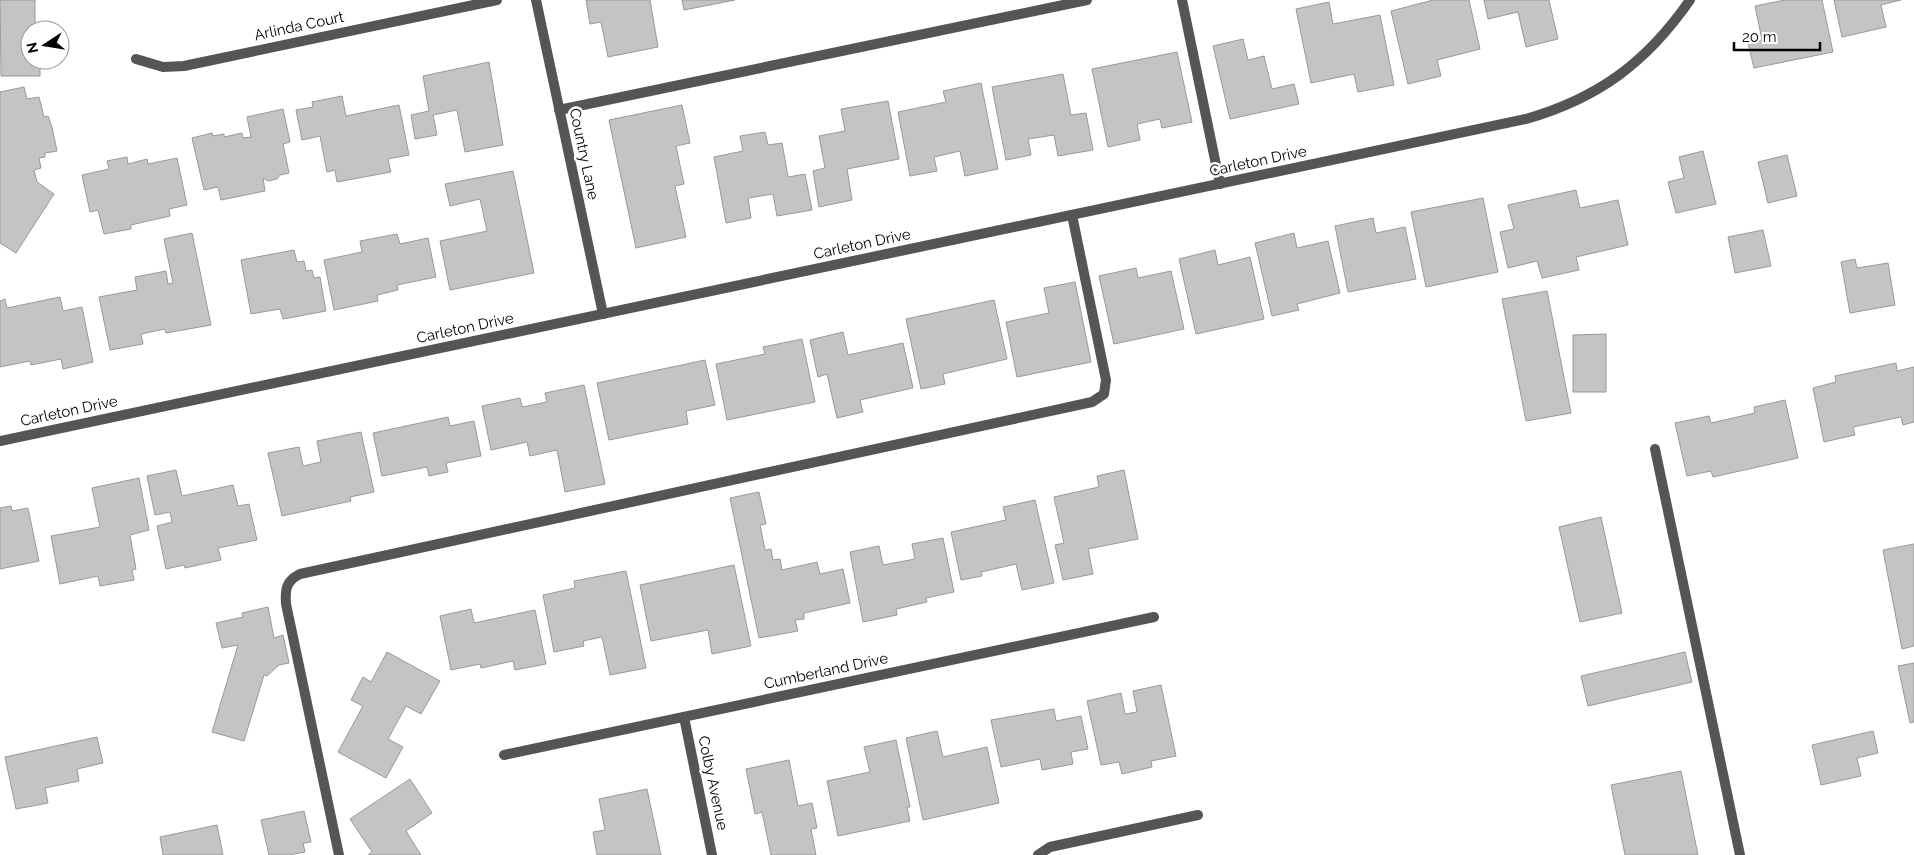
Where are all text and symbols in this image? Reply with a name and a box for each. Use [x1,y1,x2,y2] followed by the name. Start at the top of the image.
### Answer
[253,8,345,44] street label: Arlinda Court
[20,20,70,70] north arrow
[1734,20,1820,52] scale bar
[1742,28,1777,46] text: 20 m
[23,41,41,55] text: N
[566,107,603,202] street label: Country Lane
[1208,142,1308,180] street label: Carleton Drive
[812,225,912,263] street label: Carleton Drive
[415,309,515,347] street label: Carleton Drive
[19,392,119,430] street label: Carleton Drive
[762,649,890,693] street label: Cumberland Drive
[694,734,732,832] street label: Colby Avenue

